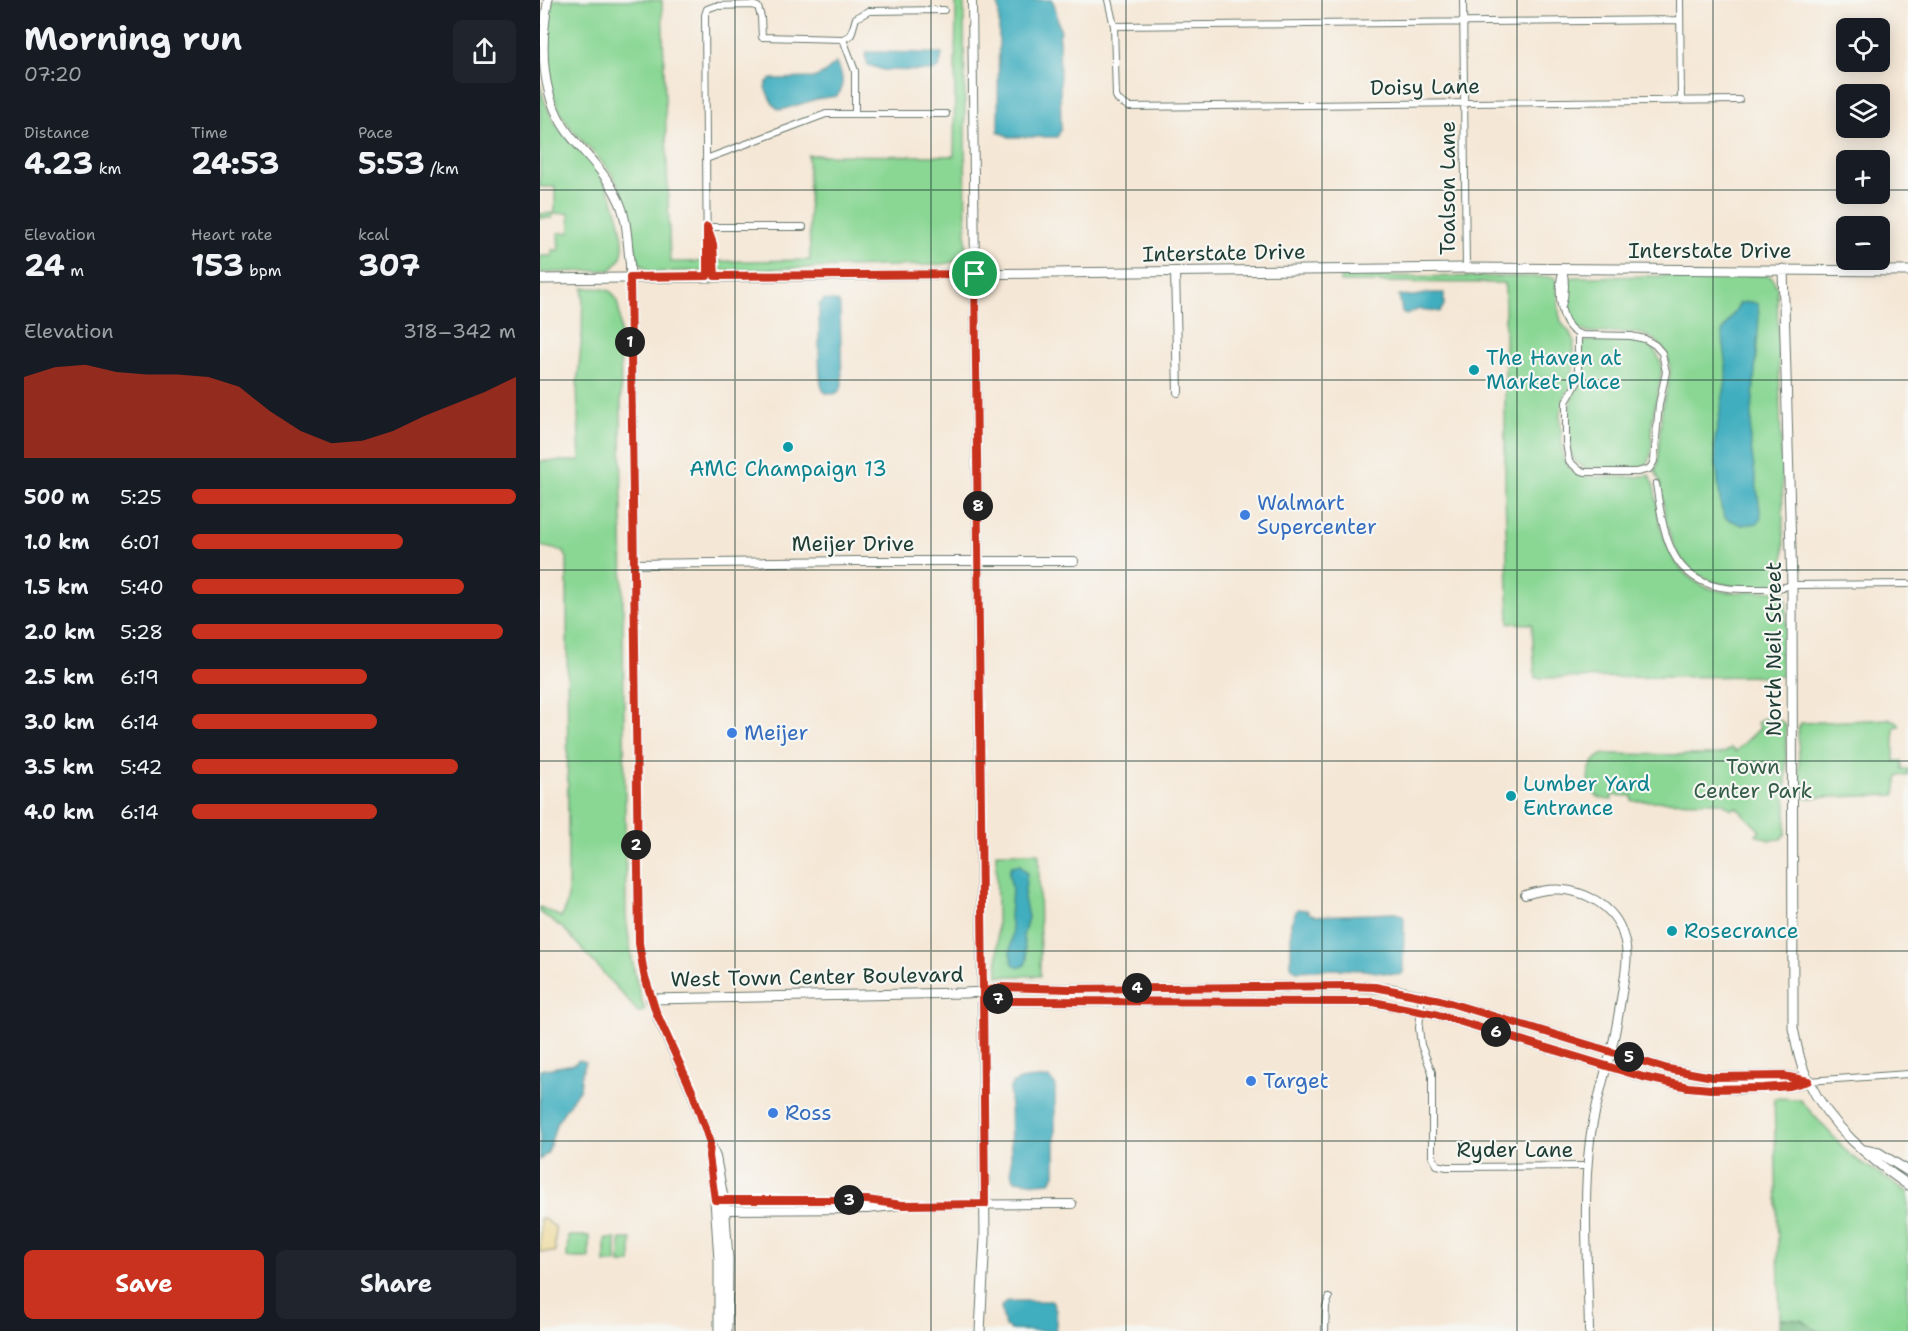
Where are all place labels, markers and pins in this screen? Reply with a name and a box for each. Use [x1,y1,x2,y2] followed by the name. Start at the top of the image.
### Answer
[949,248,1000,299] pin
[615,327,645,357] pin: 1
[1486,344,1622,396] place label: The Haven at Market Place
[1467,363,1481,377] marker: The Haven at Market Place
[781,440,795,454] marker: AMC Champaign 13
[689,455,887,483] place label: AMC Champaign 13
[1257,489,1377,541] place label: Walmart Supercenter
[963,491,993,521] pin: 8
[1238,508,1252,522] marker: Walmart Supercenter
[744,719,808,747] place label: Meijer
[725,726,739,740] marker: Meijer
[1523,770,1650,822] place label: Lumber Yard Entrance
[1504,789,1518,803] marker: Lumber Yard Entrance
[621,830,651,860] pin: 2
[1684,917,1799,945] place label: Rosecrance
[1665,924,1679,938] marker: Rosecrance
[1122,973,1152,1003] pin: 4
[983,984,1013,1014] pin: 7
[1481,1017,1511,1047] pin: 6
[1614,1042,1644,1072] pin: 5
[1263,1067,1329,1095] place label: Target
[1244,1074,1258,1088] marker: Target
[785,1099,832,1127] place label: Ross
[766,1106,780,1120] marker: Ross
[834,1185,864,1215] pin: 3

